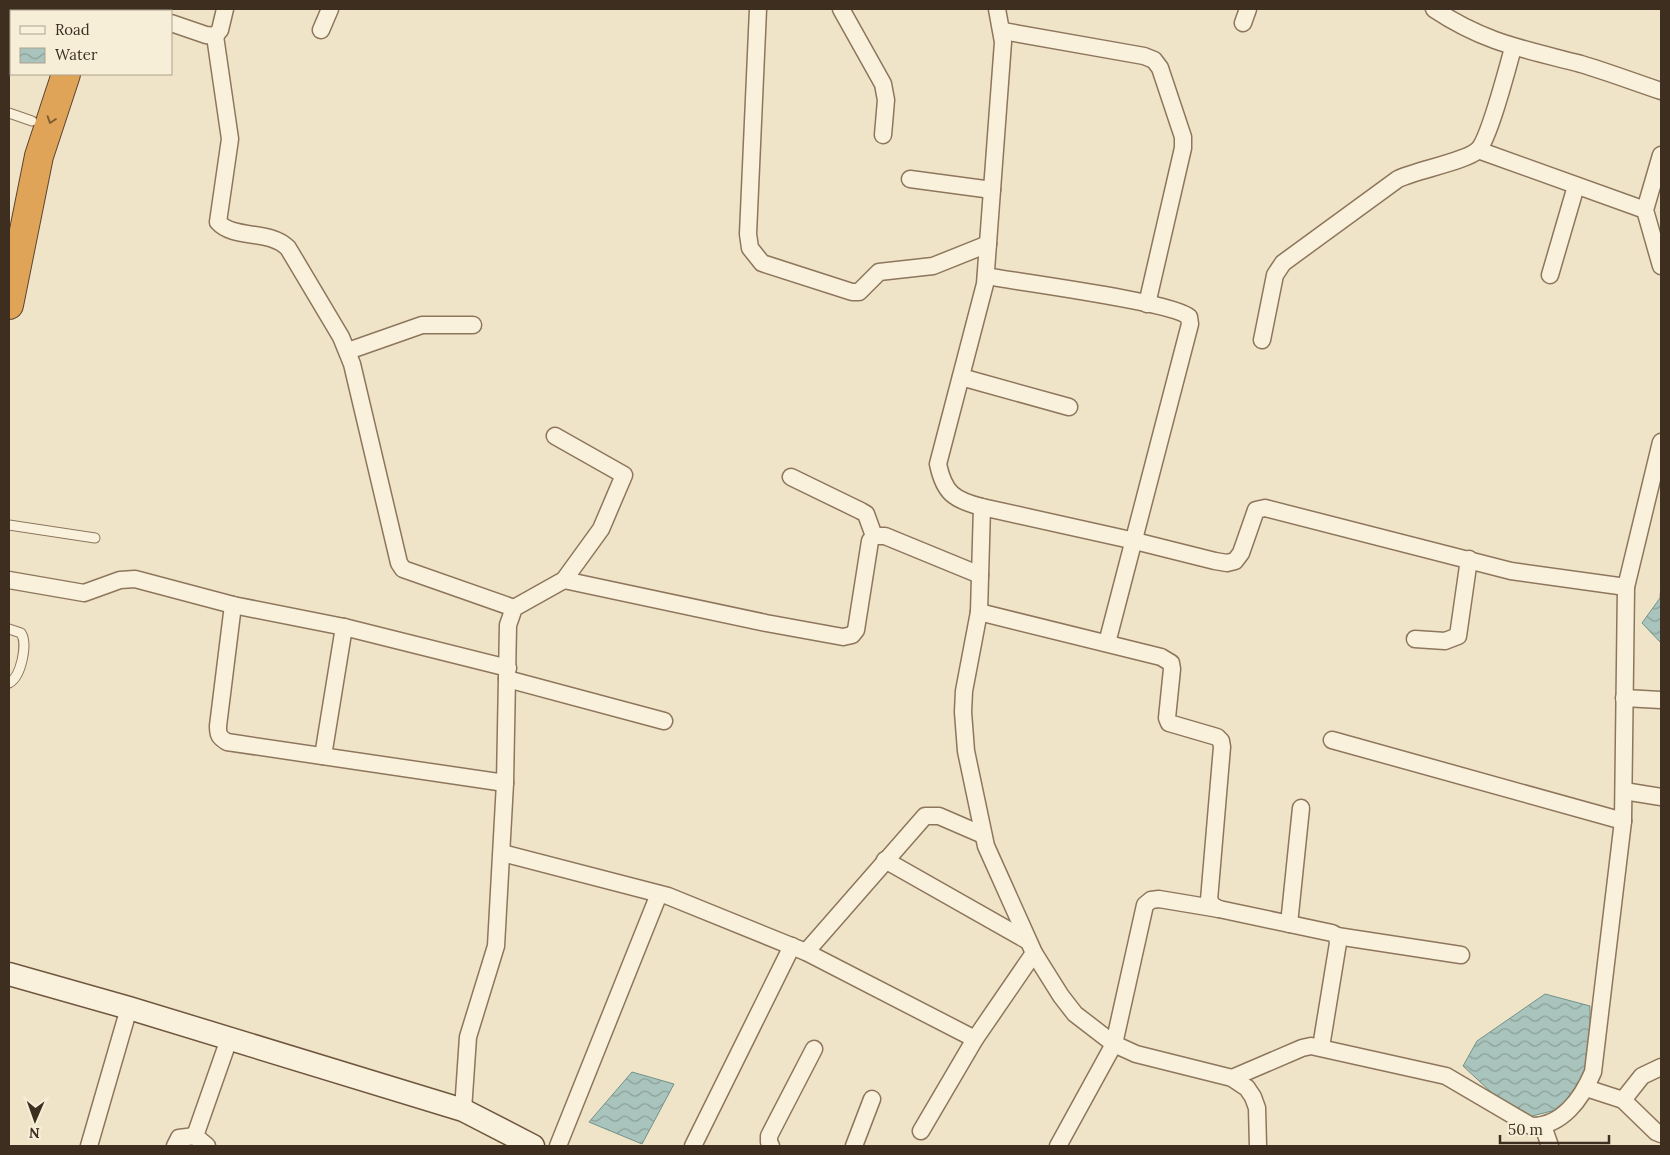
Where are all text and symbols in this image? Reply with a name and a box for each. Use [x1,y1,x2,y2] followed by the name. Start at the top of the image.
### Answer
[10,10,172,75] legend
[55,20,90,39] text: Road
[55,45,98,64] text: Water
[47,115,57,124] one-way arrow
[10,1095,60,1145] north arrow
[1500,1112,1609,1144] scale bar
[1508,1120,1543,1139] text: 50 m
[29,1124,40,1142] text: N

